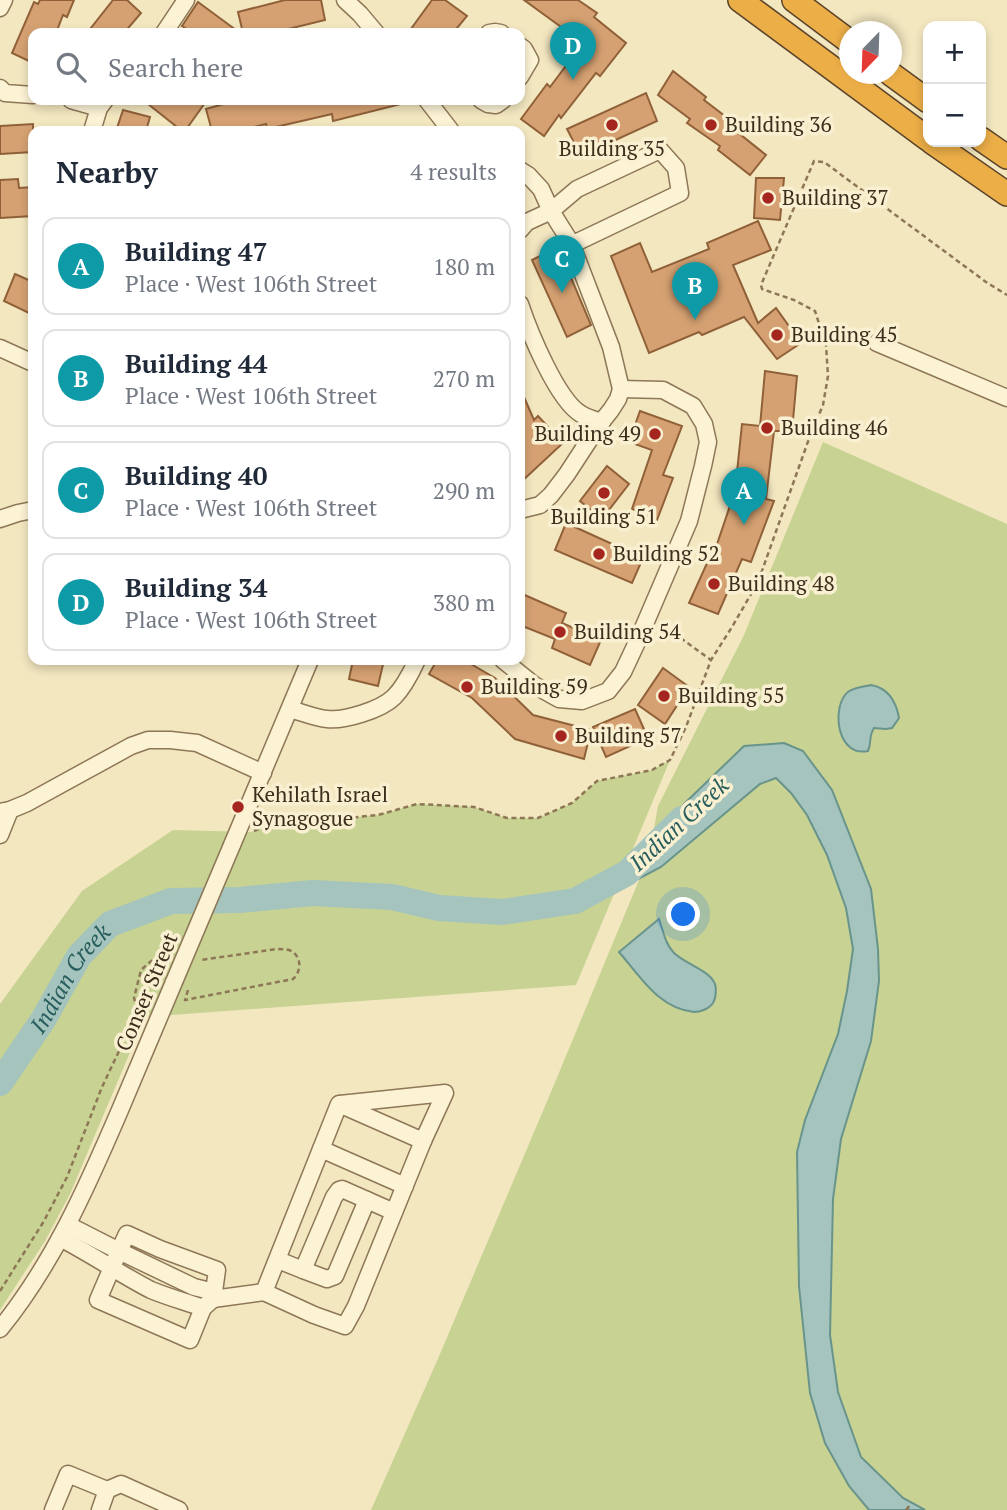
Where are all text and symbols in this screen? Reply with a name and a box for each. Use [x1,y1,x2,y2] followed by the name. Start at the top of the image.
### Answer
[839,21,902,84] north arrow
[923,21,986,147] map controls
[923,21,986,84] button: +
[550,22,596,80] pin: D
[28,28,525,105] search box
[52,48,90,86] icon: search
[108,50,243,84] text: Search here
[923,84,986,147] button: −
[725,110,832,138] place label: Building 36
[604,117,620,133] marker: Building 35
[703,117,719,133] marker: Building 36
[559,134,665,162] place label: Building 35
[56,152,158,192] text: Nearby
[410,156,497,187] text: 4 results
[782,183,889,211] place label: Building 37
[760,190,776,206] marker: Building 37
[125,234,267,268] text: Building 47
[539,235,585,293] pin: C
[73,251,89,282] text: A
[433,251,495,282] text: 180 m
[672,262,718,320] pin: B
[125,268,377,299] text: Place · West 106th Street
[791,320,898,348] place label: Building 45
[769,327,785,343] marker: Building 45
[125,346,267,380] text: Building 44
[74,363,88,394] text: B
[433,363,495,394] text: 270 m
[125,380,377,411] text: Place · West 106th Street
[781,413,888,441] place label: Building 46
[534,419,641,447] place label: Building 49
[759,420,775,436] marker: Building 46
[647,426,663,442] marker: Building 49
[125,458,267,492] text: Building 40
[721,467,767,525] pin: A
[74,475,89,506] text: C
[433,475,495,506] text: 290 m
[596,485,612,501] marker: Building 51
[125,492,377,523] text: Place · West 106th Street
[551,502,657,530] place label: Building 51
[613,539,720,567] place label: Building 52
[591,546,607,562] marker: Building 52
[728,569,835,597] place label: Building 48
[125,570,267,604] text: Building 34
[706,576,722,592] marker: Building 48
[73,587,89,618] text: D
[433,587,495,618] text: 380 m
[125,604,377,635] text: Place · West 106th Street
[574,617,681,645] place label: Building 54
[552,624,568,640] marker: Building 54
[481,672,588,700] place label: Building 59
[459,679,475,695] marker: Building 59
[678,681,785,709] place label: Building 55
[656,688,672,704] marker: Building 55
[575,721,682,749] place label: Building 57
[553,728,569,744] marker: Building 57
[622,769,736,878] water label: Indian Creek
[252,780,388,832] place label: Kehilath Israel Synagogue
[230,799,246,815] marker: Kehilath Israel Synagogue
[666,897,700,931] your location
[22,916,118,1040] water label: Indian Creek
[109,928,184,1055] street label: Conser Street

